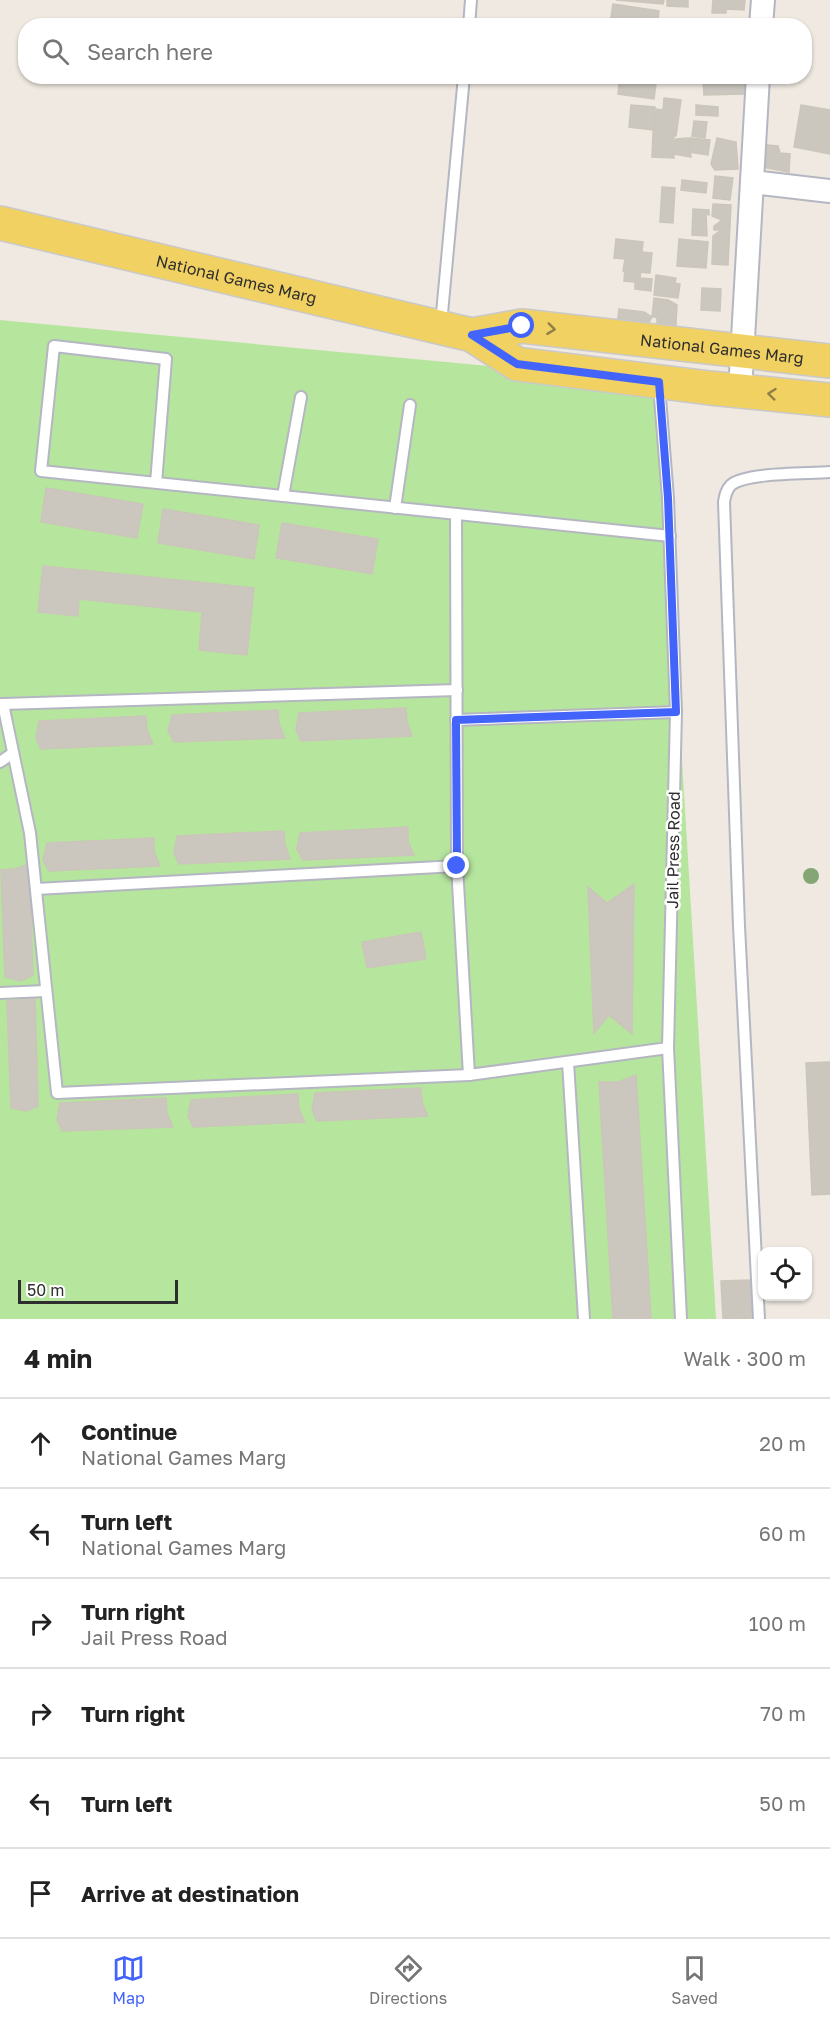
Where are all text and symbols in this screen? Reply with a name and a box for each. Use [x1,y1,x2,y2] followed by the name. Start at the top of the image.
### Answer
[18,18,812,84] search box
[39,35,72,68] icon: search
[87,38,213,65] text: Search here
[154,250,319,308] street label: National Games Marg
[508,312,534,338] route start
[546,322,556,335] one-way arrow
[639,329,805,368] street label: National Games Marg
[767,388,776,401] one-way arrow
[662,791,684,909] street label: Jail Press Road
[443,852,469,878] route end
[758,1247,812,1301] map controls
[758,1247,812,1301] button: locate
[18,1277,178,1304] scale bar
[27,1280,64,1300] text: 50 m
[24,1343,92,1374] text: 4 min
[683,1346,806,1370] text: Walk · 300 m
[81,1418,177,1445] text: Continue
[24,1427,57,1460] icon: ahead
[759,1431,806,1455] text: 20 m
[81,1445,286,1469] text: National Games Marg
[81,1508,172,1535] text: Turn left
[24,1517,57,1550] icon: left
[759,1521,806,1545] text: 60 m
[81,1535,286,1559] text: National Games Marg
[81,1598,185,1625] text: Turn right
[24,1607,57,1640] icon: right
[749,1611,806,1635] text: 100 m
[81,1625,228,1649] text: Jail Press Road
[24,1697,57,1730] icon: right
[81,1700,185,1727] text: Turn right
[760,1701,806,1725] text: 70 m
[24,1787,57,1820] icon: left
[81,1790,172,1817] text: Turn left
[759,1791,806,1815] text: 50 m
[24,1877,57,1910] icon: arrive
[81,1880,299,1907] text: Arrive at destination
[112,1952,145,2008] tab: Map
[369,1952,447,2008] tab: Directions
[671,1952,718,2008] tab: Saved

